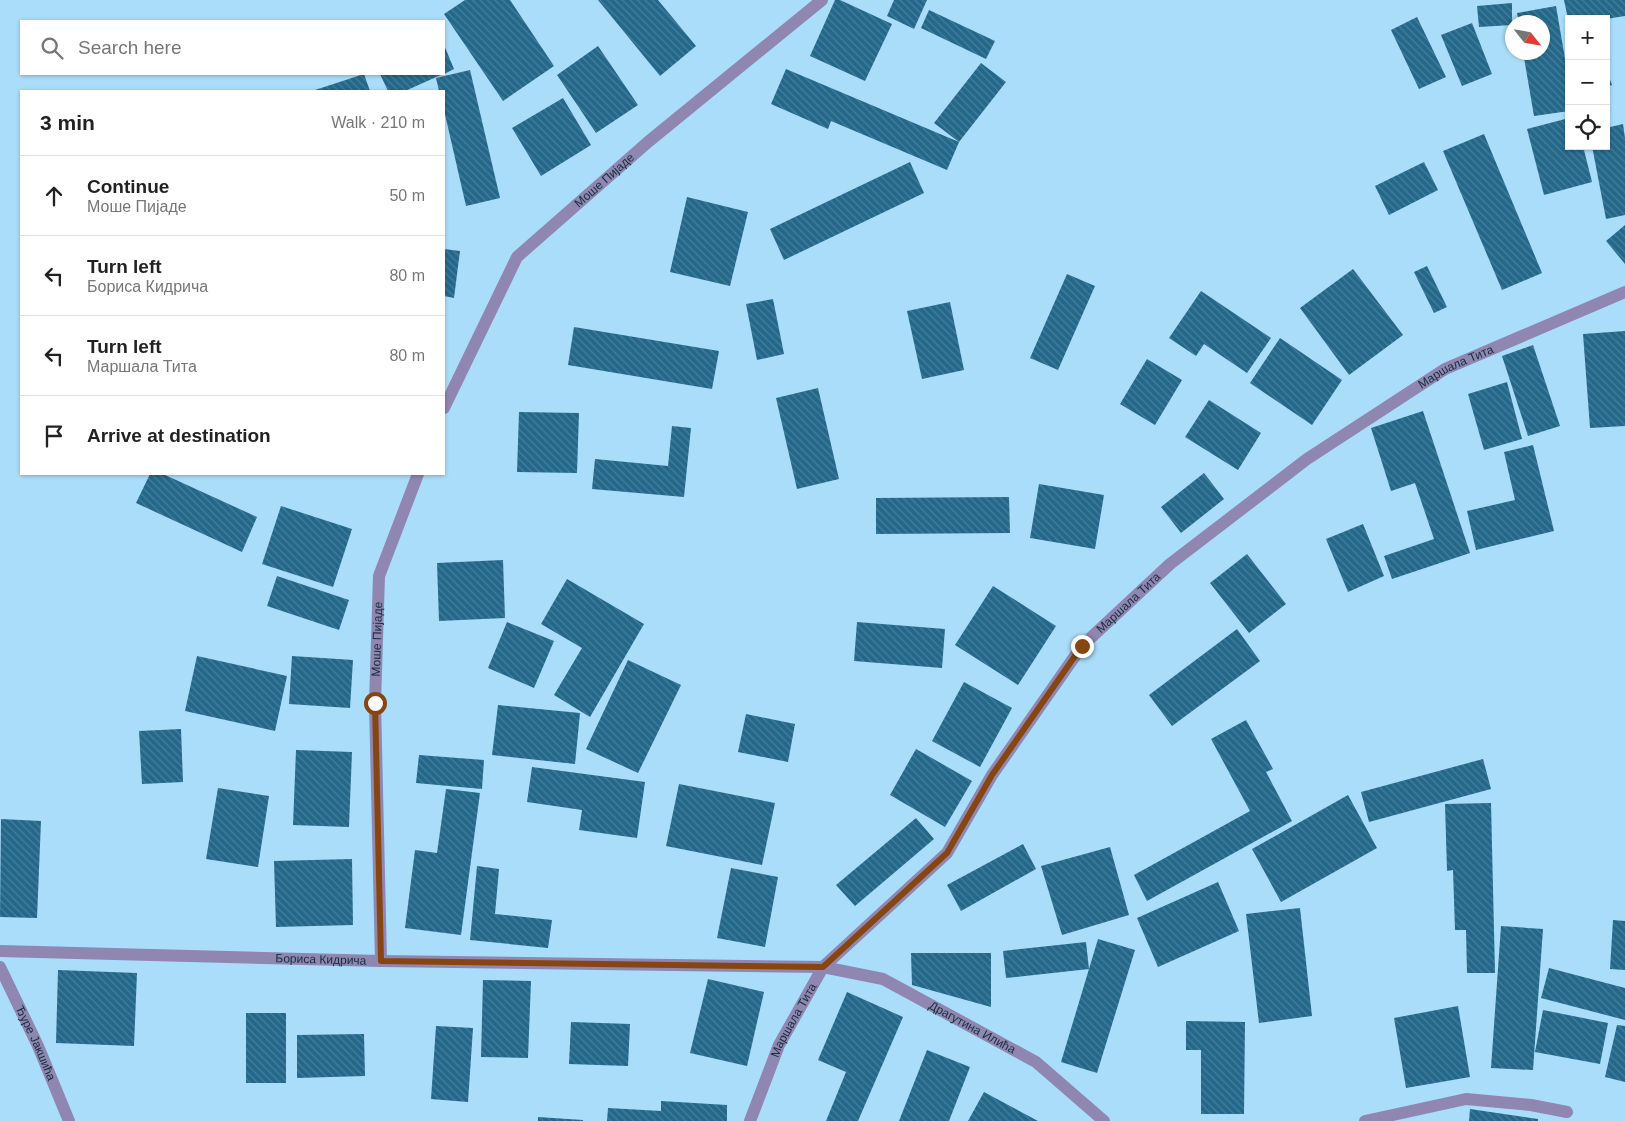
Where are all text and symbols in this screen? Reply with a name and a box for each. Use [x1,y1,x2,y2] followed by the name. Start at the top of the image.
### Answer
[1505,15,1550,60] north arrow
[1565,15,1610,150] map controls
[1565,15,1610,60] button: +
[20,20,445,75] search box
[38,34,66,62] icon: search
[78,37,182,58] text: Search here
[1565,60,1610,105] button: −
[1565,105,1610,150] button: locate
[40,111,95,134] text: 3 min
[331,114,425,131] text: Walk · 210 m
[572,150,637,210] street label: Моше Пијаде
[87,176,169,197] text: Continue
[40,182,68,210] icon: ahead
[389,187,425,204] text: 50 m
[87,198,187,215] text: Моше Пијаде
[87,256,162,277] text: Turn left
[40,262,68,290] icon: left
[389,267,425,284] text: 80 m
[87,278,208,295] text: Бориса Кидрича
[87,336,162,357] text: Turn left
[40,342,68,370] icon: left
[1416,342,1496,392] street label: Маршала Тита
[389,347,425,364] text: 80 m
[87,358,197,375] text: Маршала Тита
[40,422,68,450] icon: arrive
[87,425,271,446] text: Arrive at destination
[1093,569,1163,636] street label: Маршала Тита
[369,601,385,677] street label: Моше Пијаде
[1071,635,1094,658] route end
[364,692,387,715] route start
[275,951,367,968] street label: Бориса Кидрича
[768,980,820,1059] street label: Маршала Тита
[927,998,1018,1057] street label: Драгутина Илића
[13,1003,59,1083] street label: Ђуре Јакшића

